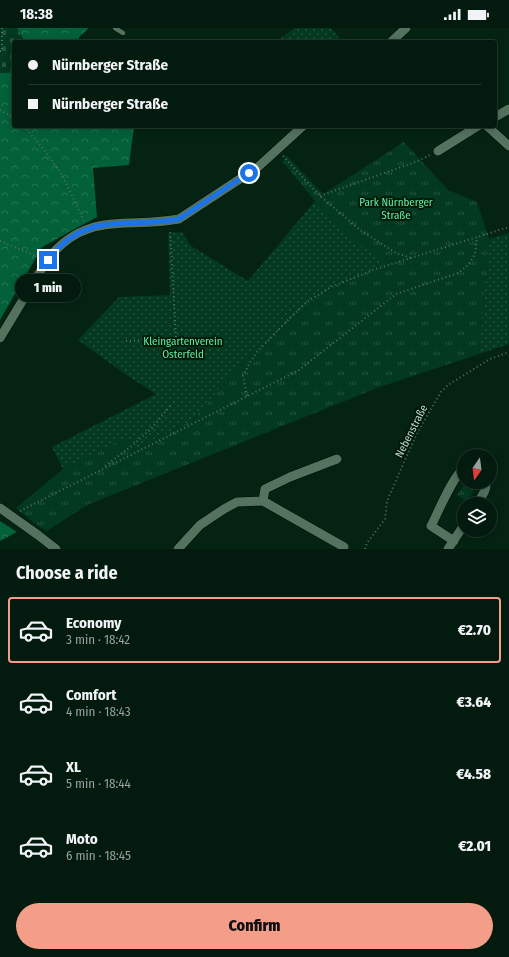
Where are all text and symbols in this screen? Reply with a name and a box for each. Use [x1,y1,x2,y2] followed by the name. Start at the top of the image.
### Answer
[20,5,53,23] text: 18:38
[52,56,168,74] text: Nürnberger Straße
[52,95,168,113] text: Nürnberger Straße
[240,164,258,182] route start
[359,196,433,222] park label: Park Nürnberger Straße
[39,251,57,269] route end
[15,274,81,302] callout: 1 min
[34,280,62,295] text: 1 min
[143,335,223,361] park label: Kleingartenverein Osterfeld
[393,403,430,460] street label: Nebenstraße
[457,449,497,489] north arrow
[457,449,497,537] map controls
[457,497,497,537] button: layers
[16,562,118,584] text: Choose a ride
[18,612,54,648] icon: car
[66,614,121,632] text: Economy
[458,621,491,639] text: €2.70
[66,632,130,647] text: 3 min · 18:42
[18,684,54,720] icon: car
[66,686,117,704] text: Comfort
[457,693,491,711] text: €3.64
[66,704,131,719] text: 4 min · 18:43
[18,756,54,792] icon: car
[66,758,81,776] text: XL
[456,765,491,783] text: €4.58
[66,776,131,791] text: 5 min · 18:44
[18,828,54,864] icon: car
[66,830,98,848] text: Moto
[458,837,491,855] text: €2.01
[66,848,131,863] text: 6 min · 18:45
[16,903,493,949] button: Confirm

